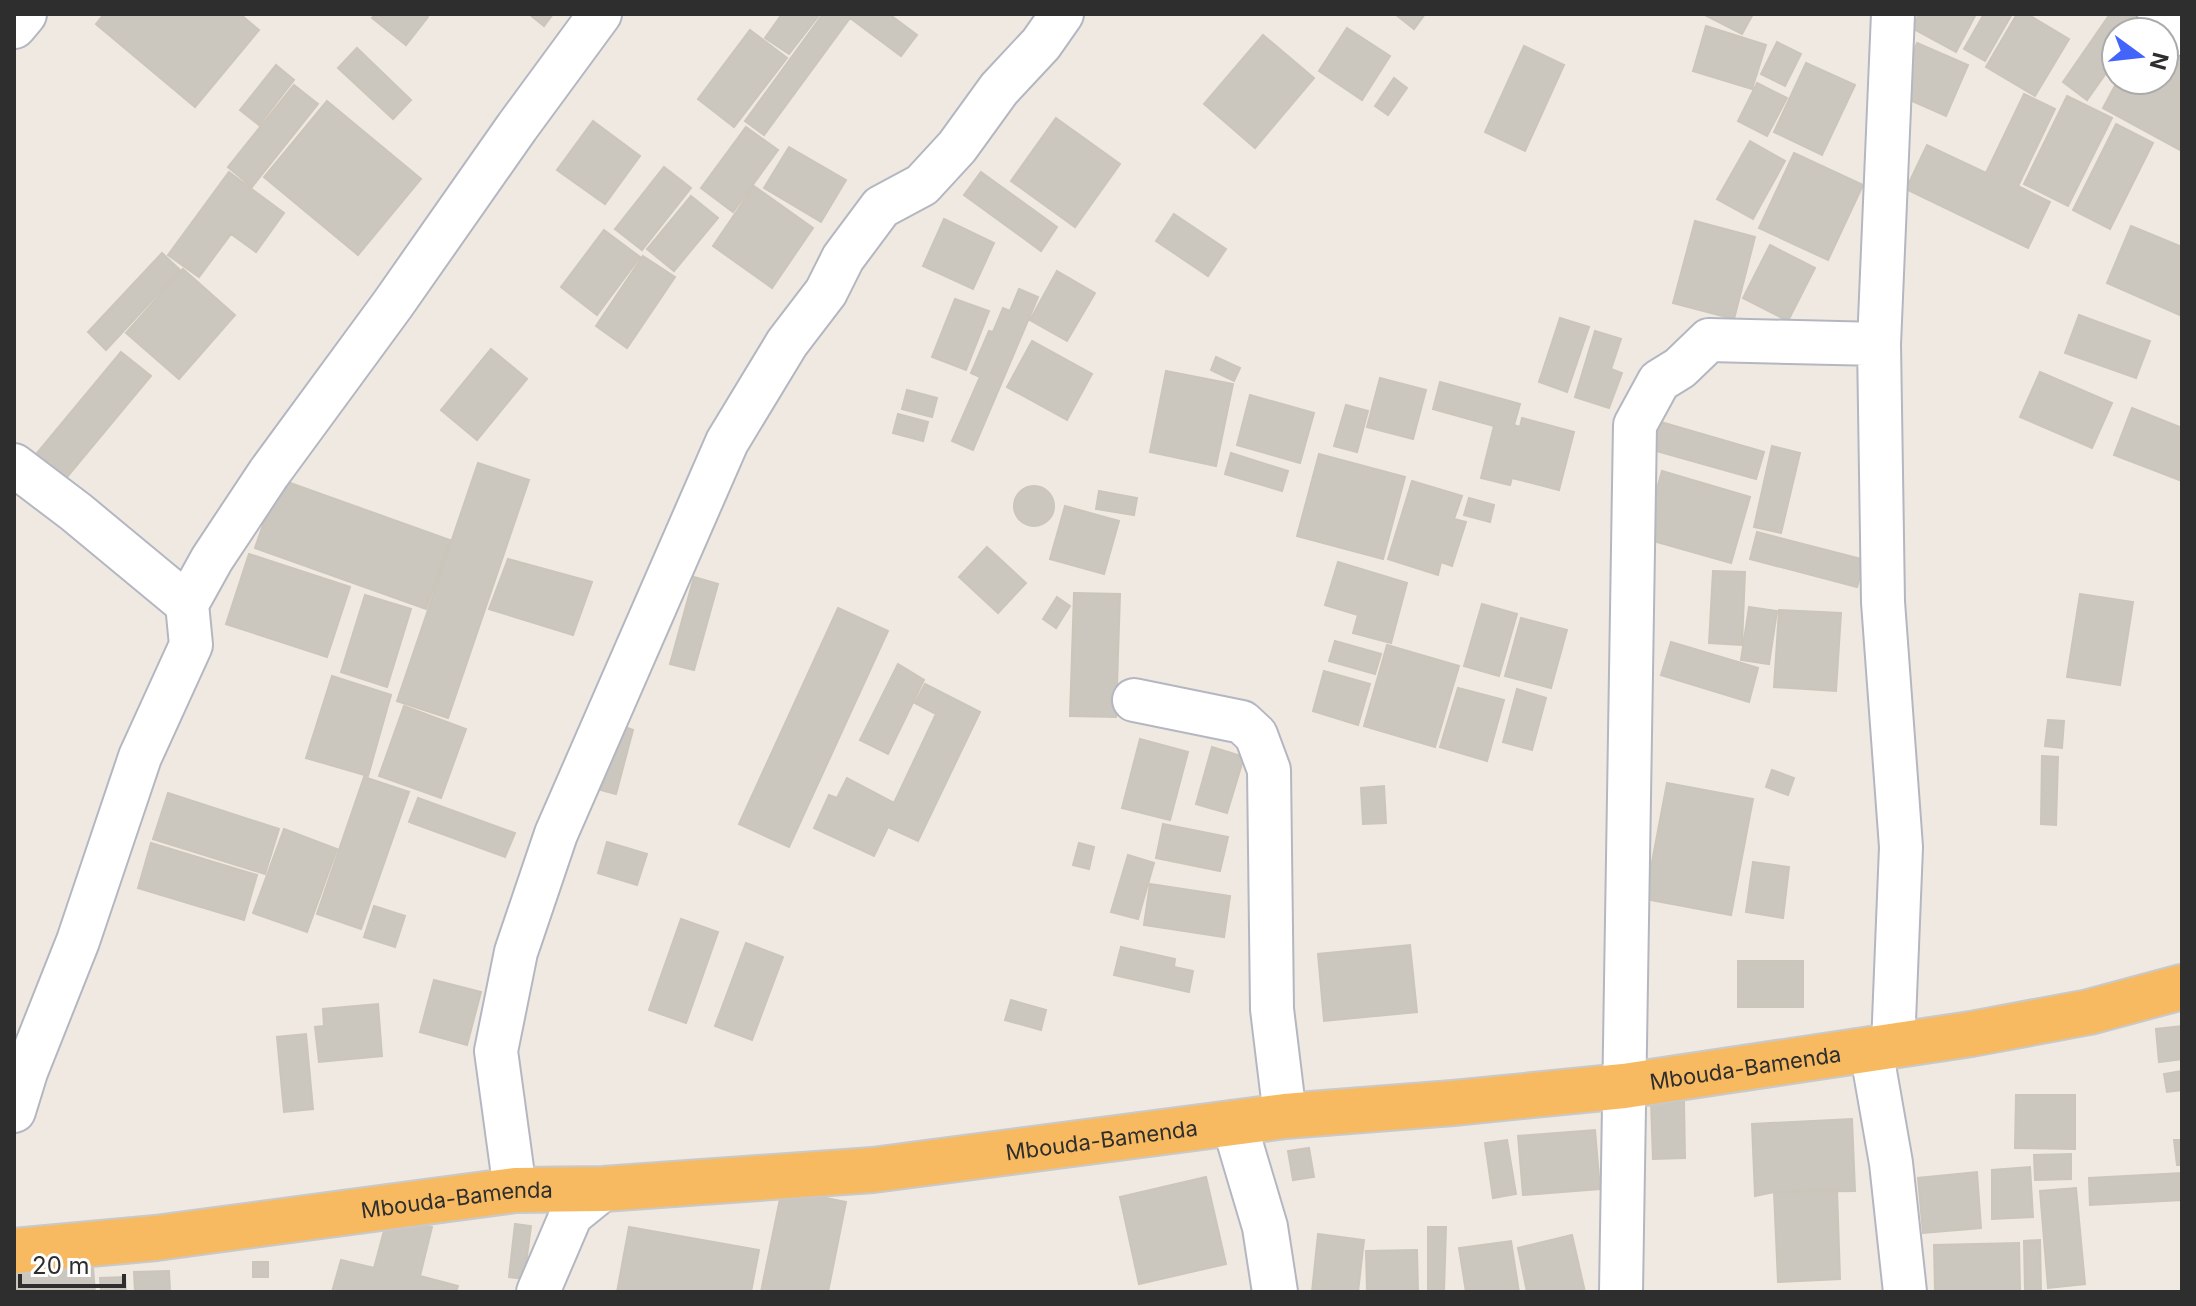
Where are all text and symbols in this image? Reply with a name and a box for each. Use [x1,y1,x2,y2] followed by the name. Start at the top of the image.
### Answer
[2100,16,2180,96] north arrow
[2145,50,2174,73] text: N
[1648,1041,1843,1095] street label: Mbouda-Bamenda
[1004,1115,1199,1165] street label: Mbouda-Bamenda
[359,1177,553,1223] street label: Mbouda-Bamenda
[20,1238,124,1288] scale bar
[32,1251,90,1280] text: 20 m

